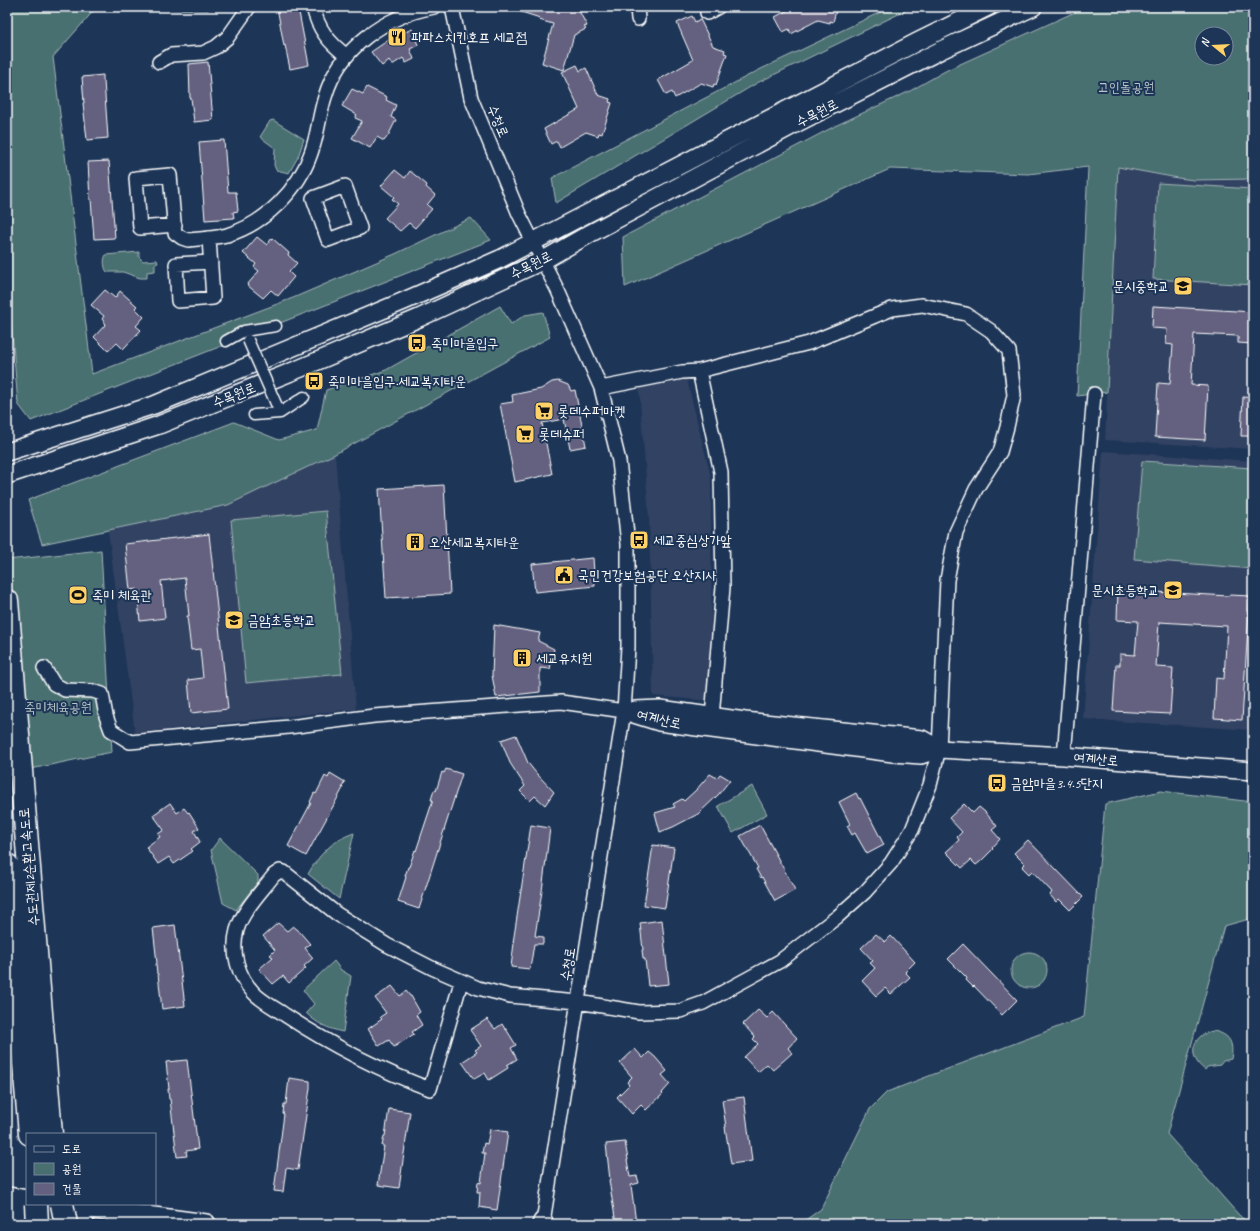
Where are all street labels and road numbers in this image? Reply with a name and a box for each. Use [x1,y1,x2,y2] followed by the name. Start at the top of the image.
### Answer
[793,95,841,131] street label: 수목원로
[484,102,512,140] street label: 수청로
[507,247,555,283] street label: 수목원로
[210,379,258,411] street label: 수목원로
[635,706,683,732] street label: 여계산로
[1073,749,1119,769] street label: 여계산로
[15,807,43,927] street label: 수도권제2순환고속도로
[557,946,579,982] street label: 수청로

